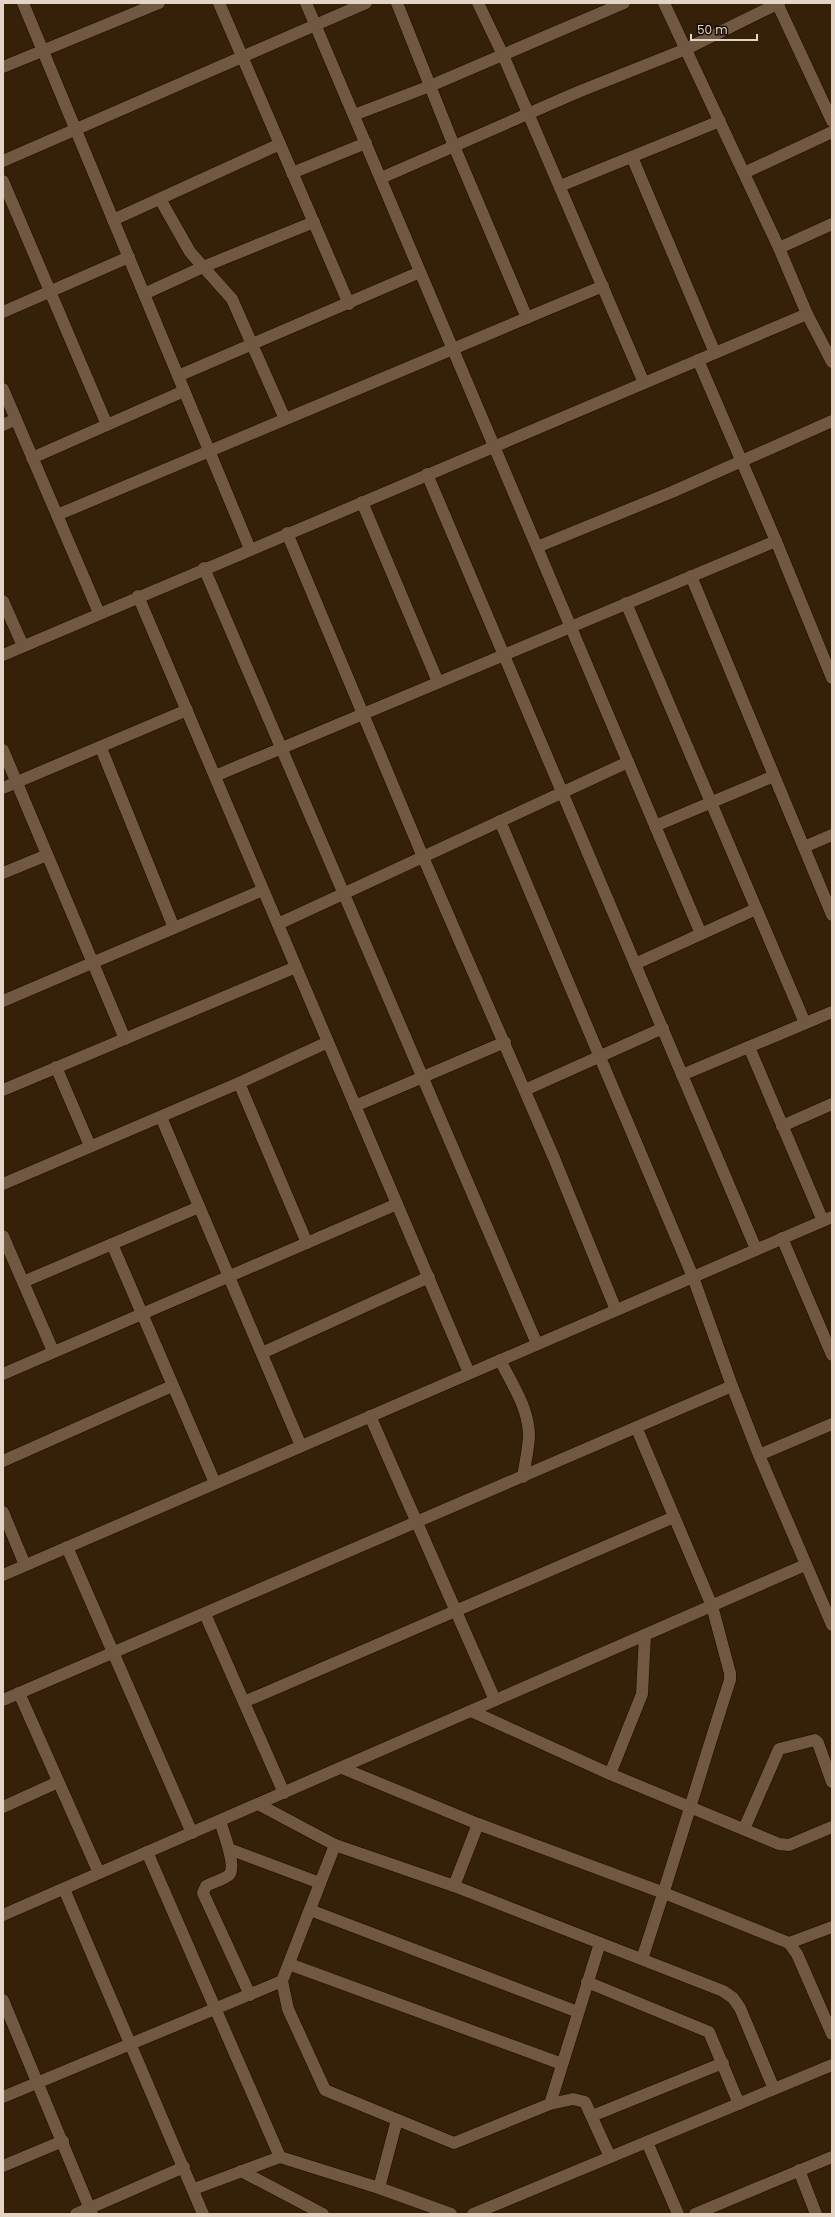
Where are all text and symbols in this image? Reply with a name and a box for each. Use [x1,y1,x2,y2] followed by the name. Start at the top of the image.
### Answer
[691,16,757,42] scale bar
[697,21,728,38] text: 50 m

